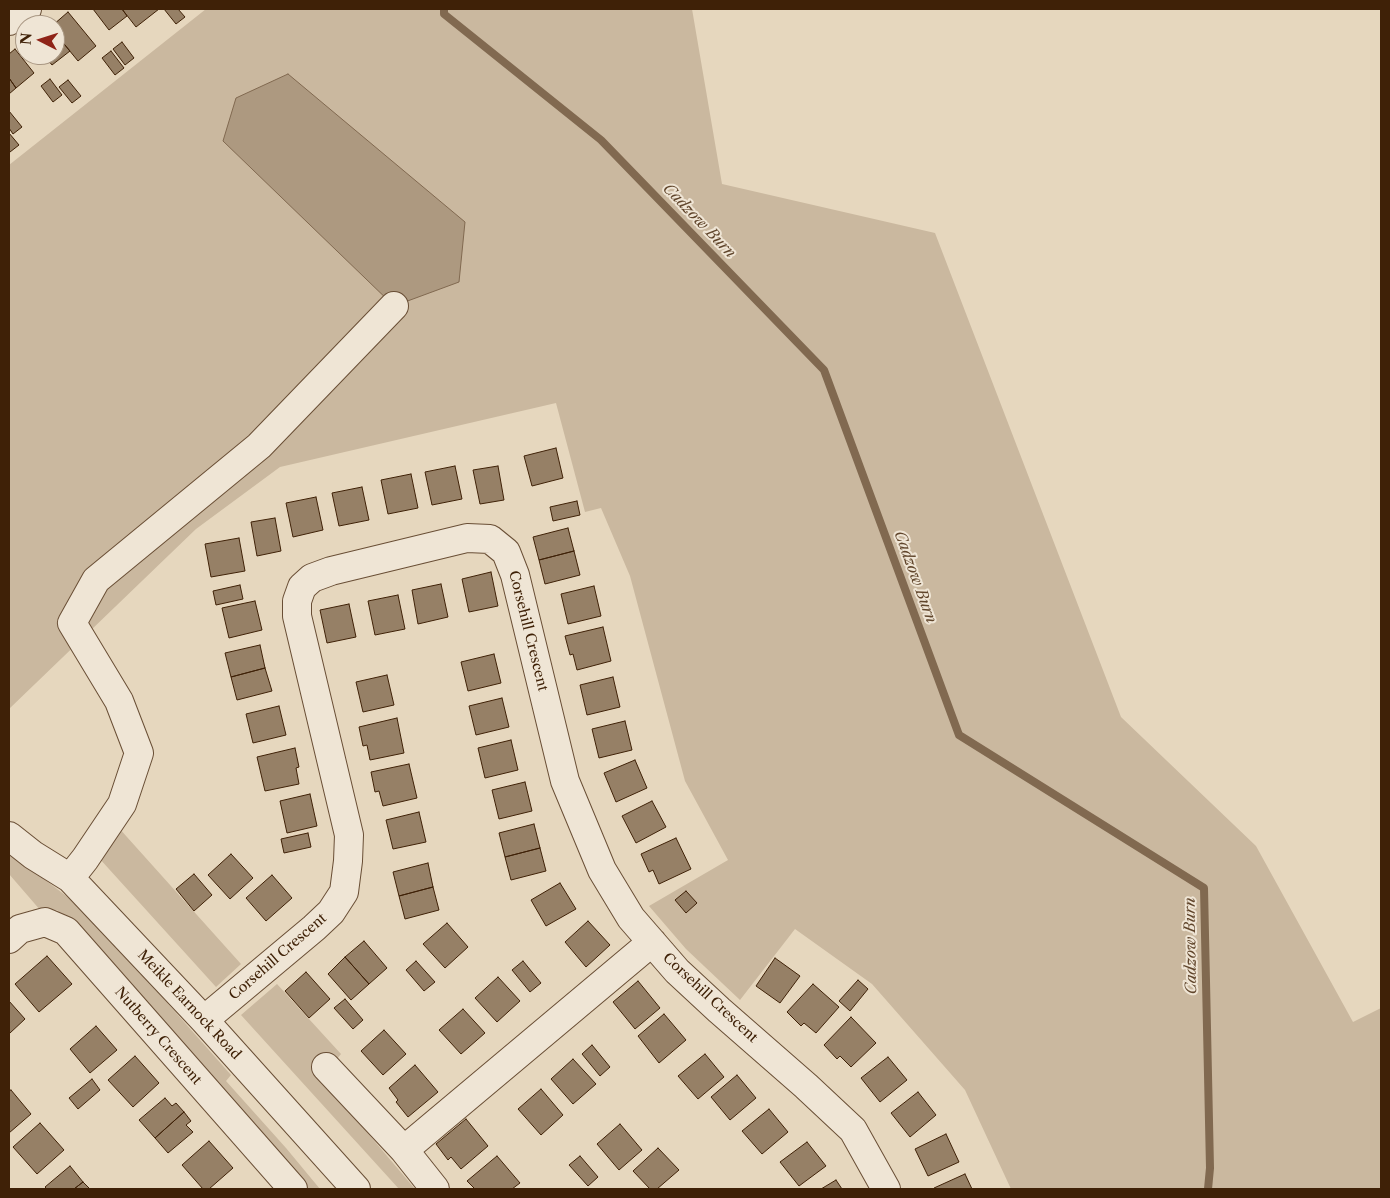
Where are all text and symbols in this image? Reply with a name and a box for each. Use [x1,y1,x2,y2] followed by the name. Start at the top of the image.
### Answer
[15,15,65,65] north arrow
[17,32,36,46] text: N
[659,180,739,262] water label: Cadzow Burn
[890,528,940,626] water label: Cadzow Burn
[505,569,551,693] street label: Corsehill Crescent
[1181,897,1201,995] water label: Cadzow Burn
[226,910,330,1004] street label: Corsehill Crescent
[134,947,244,1063] street label: Meikle Earnock Road
[659,950,761,1046] street label: Corsehill Crescent
[111,984,205,1088] street label: Nutberry Crescent

